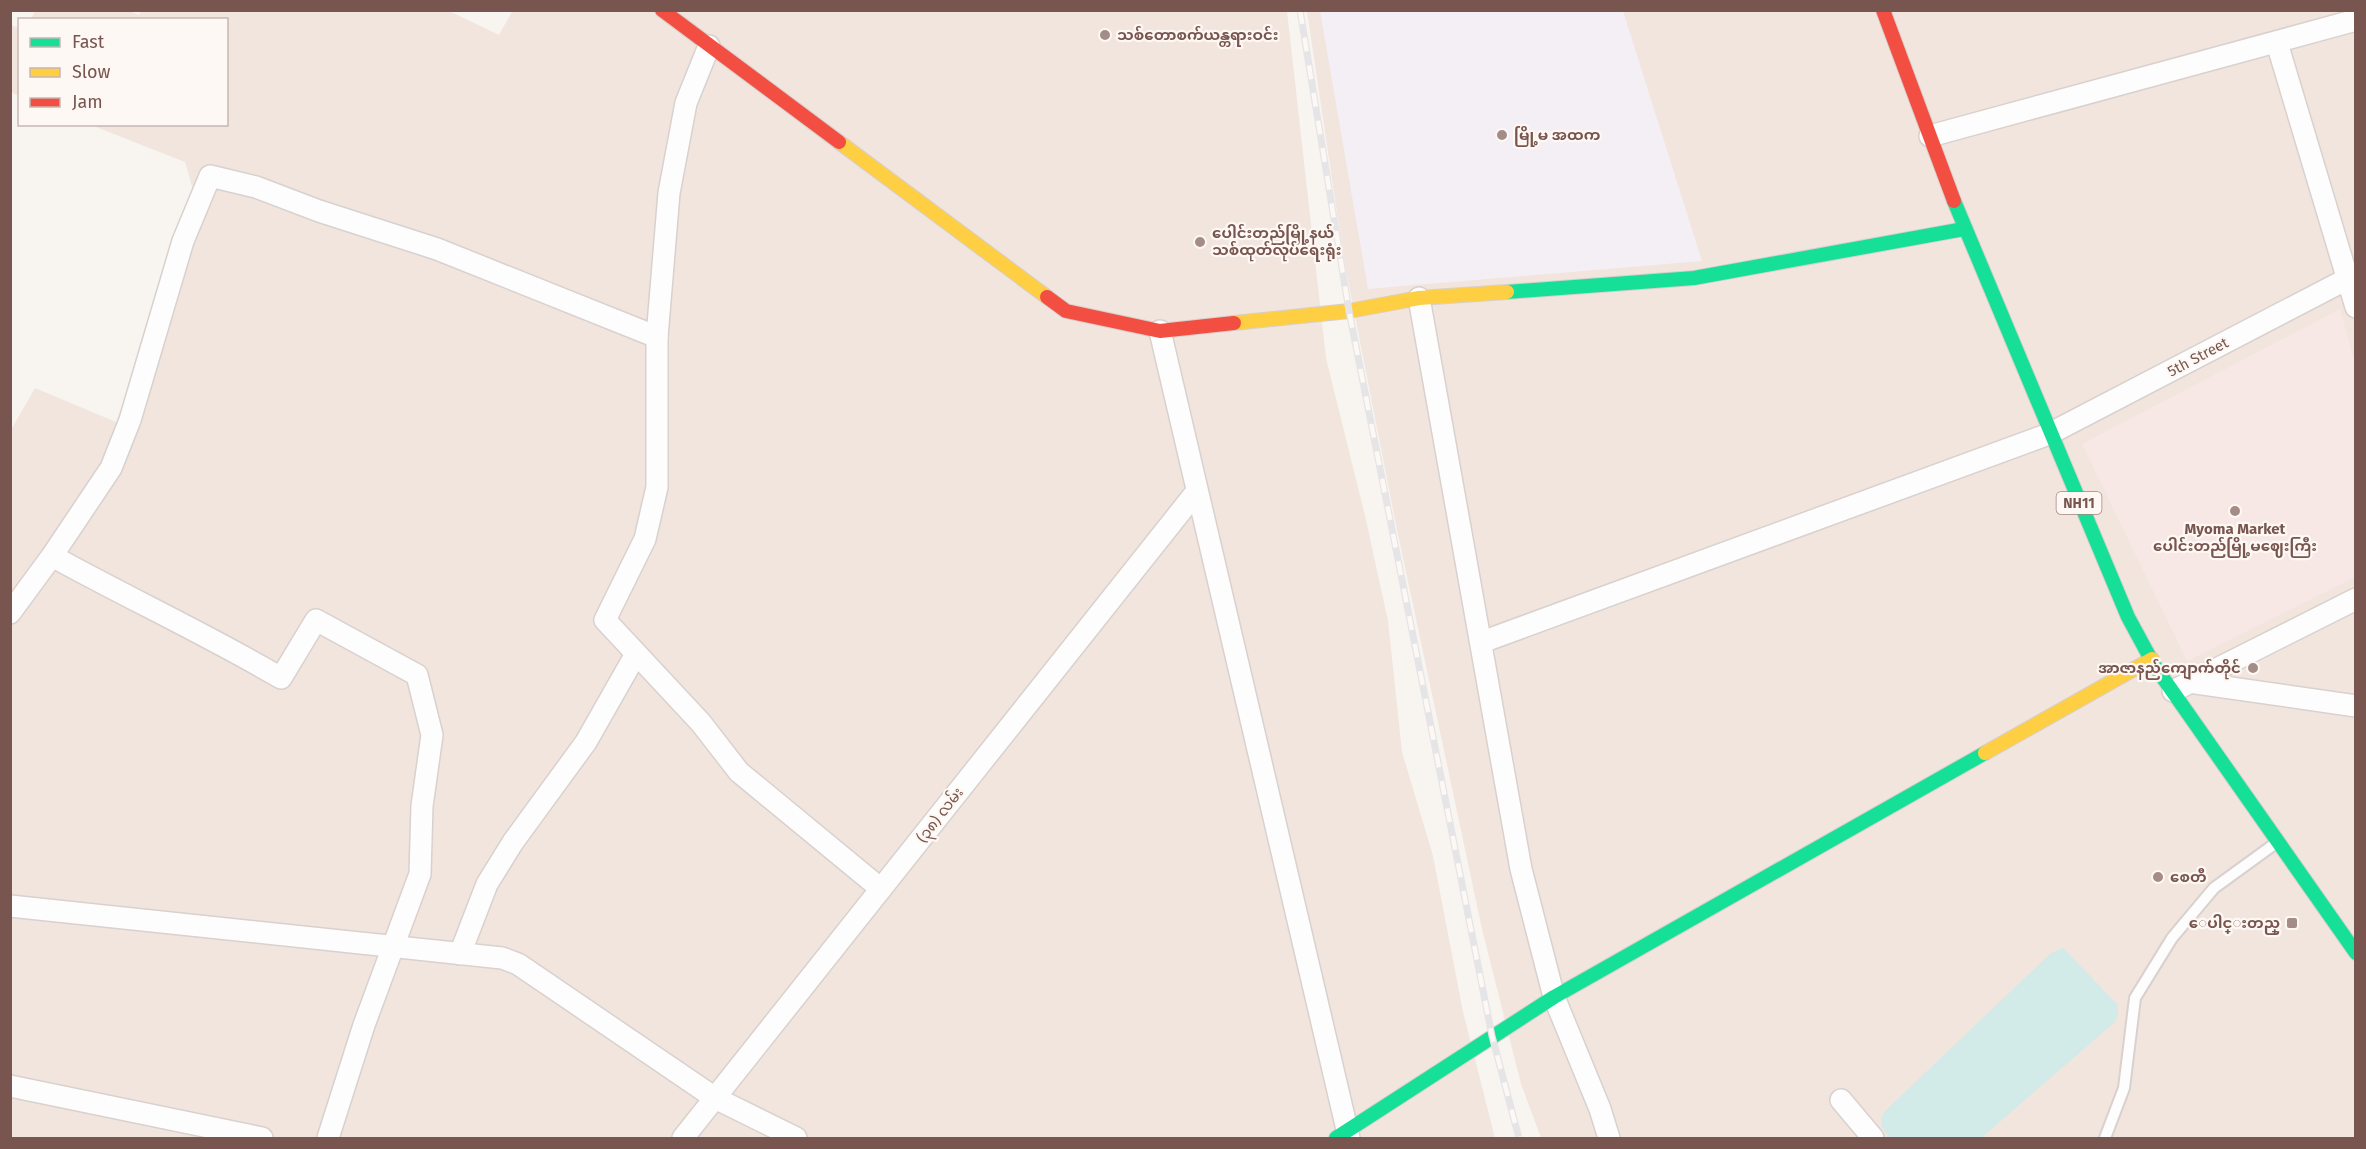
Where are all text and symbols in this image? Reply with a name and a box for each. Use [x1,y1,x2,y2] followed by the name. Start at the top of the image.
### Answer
[18,18,228,126] legend
[1117,25,1279,47] place label: သစ်တောစက်ယန္တရားဝင်း
[1098,28,1112,42] marker: သစ်တောစက်ယန္တရားဝင်း
[72,31,105,53] text: Fast
[72,61,111,83] text: Slow
[72,91,103,113] text: Jam
[1514,125,1600,147] place label: မြို့မ အထက
[1495,128,1509,142] marker: မြို့မ အထက
[1212,223,1342,262] place label: ပေါင်းတည်မြို့နယ် သစ်ထုတ်လုပ်ရေးရုံး
[1193,235,1207,249] marker: ပေါင်းတည်မြို့နယ် သစ်ထုတ်လုပ်ရေးရုံး
[2165,333,2232,381] street label: 5th Street
[2056,492,2102,514] road number: NH11
[2228,504,2242,518] marker: Myoma Market ပေါင်းတည်မြို့မဈေးကြီး
[2153,520,2317,558] place label: Myoma Market ပေါင်းတည်မြို့မဈေးကြီး
[2098,658,2241,680] place label: အာဇာနည်ကျောက်တိုင်
[2246,661,2260,675] marker: အာဇာနည်ကျောက်တိုင်
[912,783,969,848] street label: (၃၈) လမ်း
[2170,867,2207,886] place label: စေတီ
[2151,870,2165,884] marker: စေတီ
[2189,914,2280,935] place label: ေပါင္းတည္
[2285,916,2299,930] marker: ေပါင္းတည္

